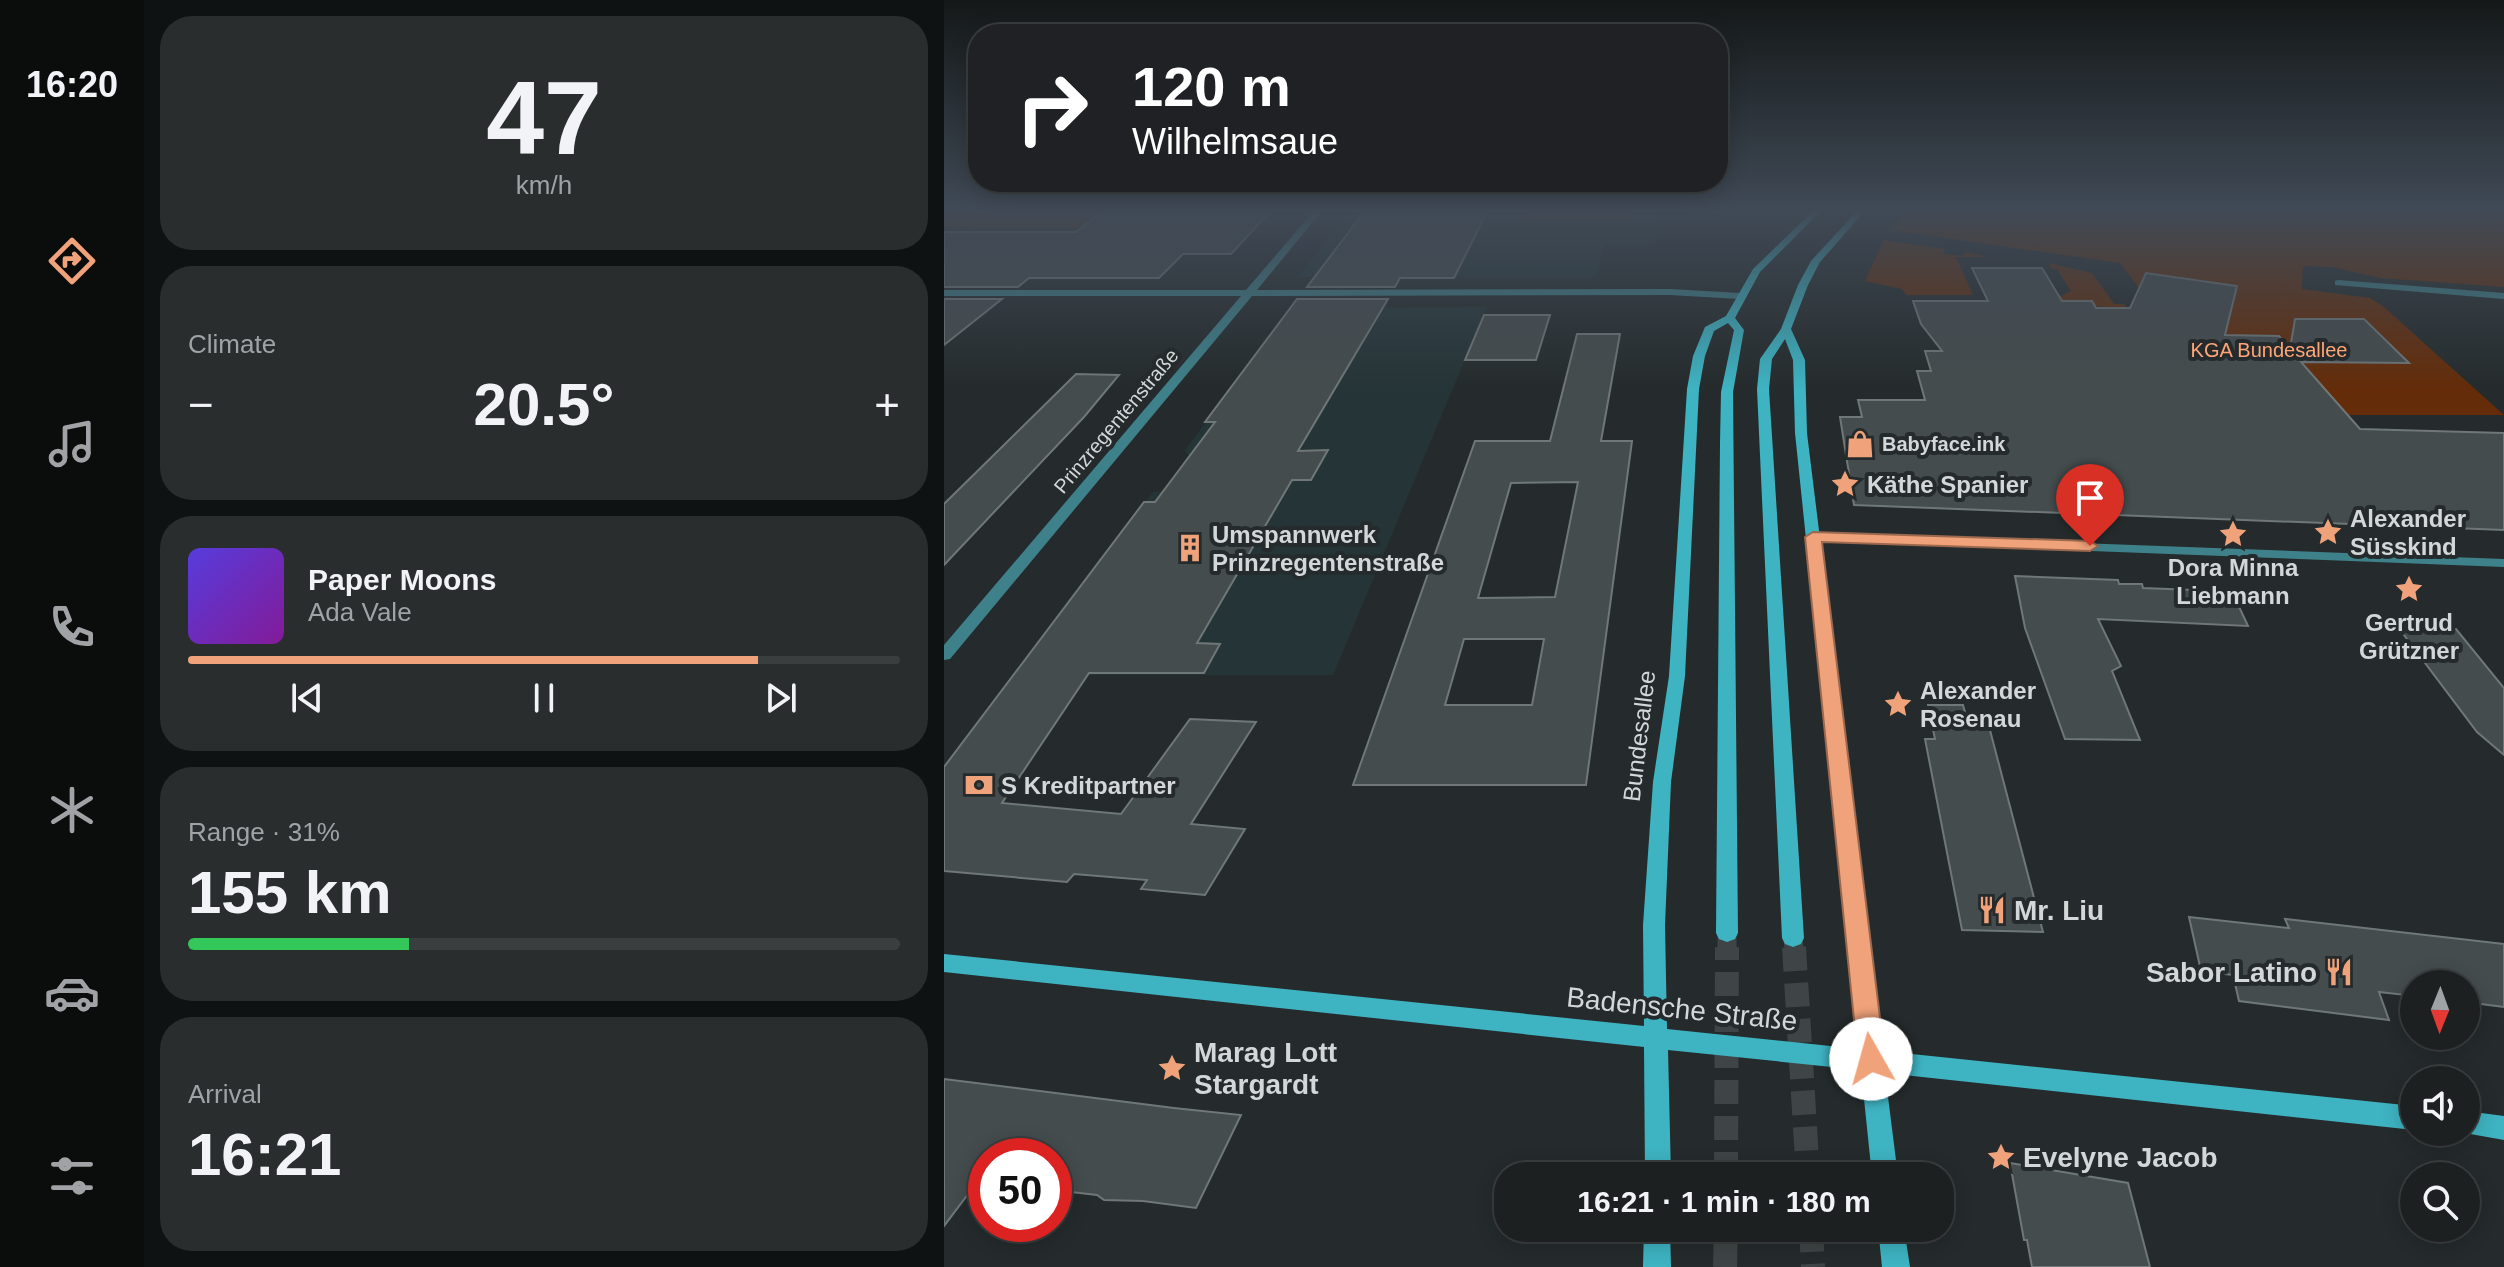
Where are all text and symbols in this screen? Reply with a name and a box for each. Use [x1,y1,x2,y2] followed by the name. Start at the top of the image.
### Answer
[1132,55,1291,118] text: 120 m
[1000,56,1104,160] icon: right
[486,60,602,176] text: 47
[26,64,118,105] text: 16:20
[1132,121,1338,162] text: Wilhelmsaue
[516,170,572,200] text: km/h
[44,233,100,289] icon: directions
[188,329,276,359] text: Climate
[2191,339,2347,361] park label: KGA Bundesallee
[1049,345,1183,497] street label: Prinzregentenstraße
[474,371,614,438] text: 20.5°
[188,380,214,429] text: −
[874,380,900,429] text: +
[44,416,100,472] icon: music
[1845,429,1875,459] shop icon: Babyface.ink
[1882,433,2006,455] place label: Babyface.ink
[2056,464,2124,546] pin
[1830,469,1860,499] place icon: Käthe Spanier
[1867,471,2028,498] place label: Käthe Spanier
[2068,476,2112,520] icon: arrive
[2350,505,2466,560] place label: Alexander Süsskind
[2313,517,2343,547] place icon: Alexander Süsskind
[2218,519,2248,549] place icon: Dora Minna Liebmann
[1212,521,1444,576] place label: Umspannwerk Prinzregentenstraße
[1175,533,1205,563] building icon: Umspannwerk Prinzregentenstraße
[2168,554,2299,609] place label: Dora Minna Liebmann
[308,563,496,596] text: Paper Moons
[2394,574,2424,604] place icon: Gertrud Grützner
[308,597,412,627] text: Ada Vale
[44,599,100,655] icon: phone
[2359,609,2459,664] place label: Gertrud Grützner
[1618,669,1660,803] street label: Bundesallee
[285,676,329,720] icon: previous
[522,676,566,720] icon: pause
[759,676,803,720] icon: next
[1920,677,2036,732] place label: Alexander Rosenau
[1883,689,1913,719] place icon: Alexander Rosenau
[964,770,994,800] bank icon: S Kreditpartner
[1001,772,1176,799] place label: S Kreditpartner
[44,782,100,838] icon: climate
[188,817,340,847] text: Range · 31%
[188,859,392,926] text: 155 km
[1977,895,2007,925] restaurant icon: Mr. Liu
[2014,895,2104,926] place label: Mr. Liu
[2146,957,2317,988] place label: Sabor Latino
[2324,957,2354,987] restaurant icon: Sabor Latino
[44,965,100,1021] icon: car
[2400,970,2480,1050] north arrow
[2400,970,2480,1242] map controls
[1565,981,1799,1037] street label: Badensche Straße
[1829,1017,1913,1101] position arrow
[1194,1037,1337,1100] place label: Marag Lott Stargardt
[1157,1053,1187,1083] place icon: Marag Lott Stargardt
[2400,1066,2480,1146] button: sound
[188,1079,262,1109] text: Arrival
[188,1121,341,1188] text: 16:21
[968,1138,1072,1242] speed limit sign: 50
[1986,1142,2016,1172] place icon: Evelyne Jacob
[2023,1142,2218,1173] place label: Evelyne Jacob
[44,1148,100,1204] icon: filters
[2400,1162,2480,1242] button: search
[1577,1185,1871,1218] text: 16:21 · 1 min · 180 m

